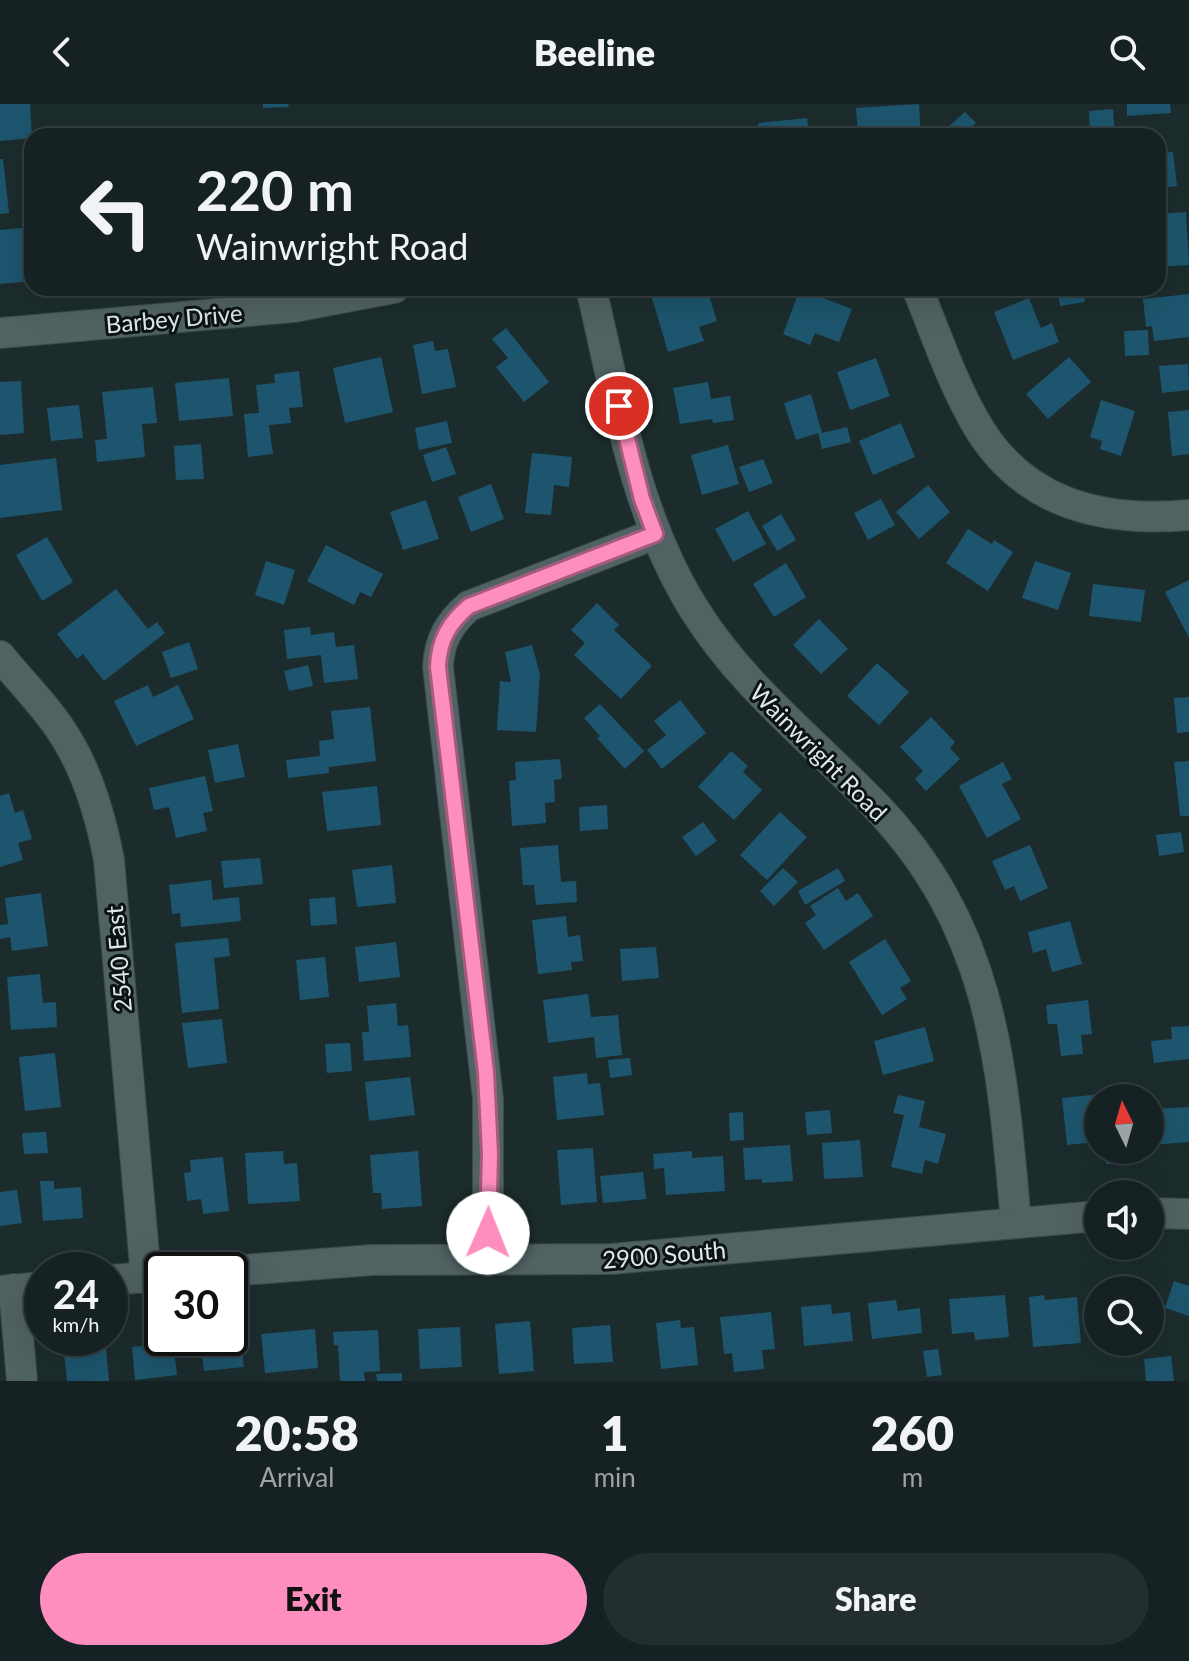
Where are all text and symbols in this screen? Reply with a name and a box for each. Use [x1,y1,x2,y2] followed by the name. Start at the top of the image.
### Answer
[40,30,84,74] icon: back
[534,30,655,74] text: Beeline
[1105,30,1149,74] icon: search
[196,156,354,223] text: 220 m
[64,160,168,264] icon: left
[196,224,468,268] text: Wainwright Road
[105,298,243,338] street label: Barbey Drive
[585,372,653,440] pin
[597,384,641,428] icon: arrive
[745,678,893,826] street label: Wainwright Road
[99,904,137,1013] street label: 2540 East
[1084,1084,1164,1164] north arrow
[1084,1084,1164,1356] map controls
[1084,1180,1164,1260] button: sound
[446,1191,530,1275] position arrow
[601,1234,727,1274] street label: 2900 South
[144,1252,248,1356] speed limit sign: 30
[53,1270,99,1318] text: 24
[1084,1276,1164,1356] button: search
[53,1312,99,1336] text: km/h
[235,1404,359,1461] text: 20:58
[601,1404,629,1461] text: 1
[871,1404,954,1461] text: 260
[259,1461,334,1493] text: Arrival
[594,1461,636,1493] text: min
[902,1461,923,1493] text: m
[40,1553,587,1645] button: Exit
[603,1553,1149,1645] button: Share

